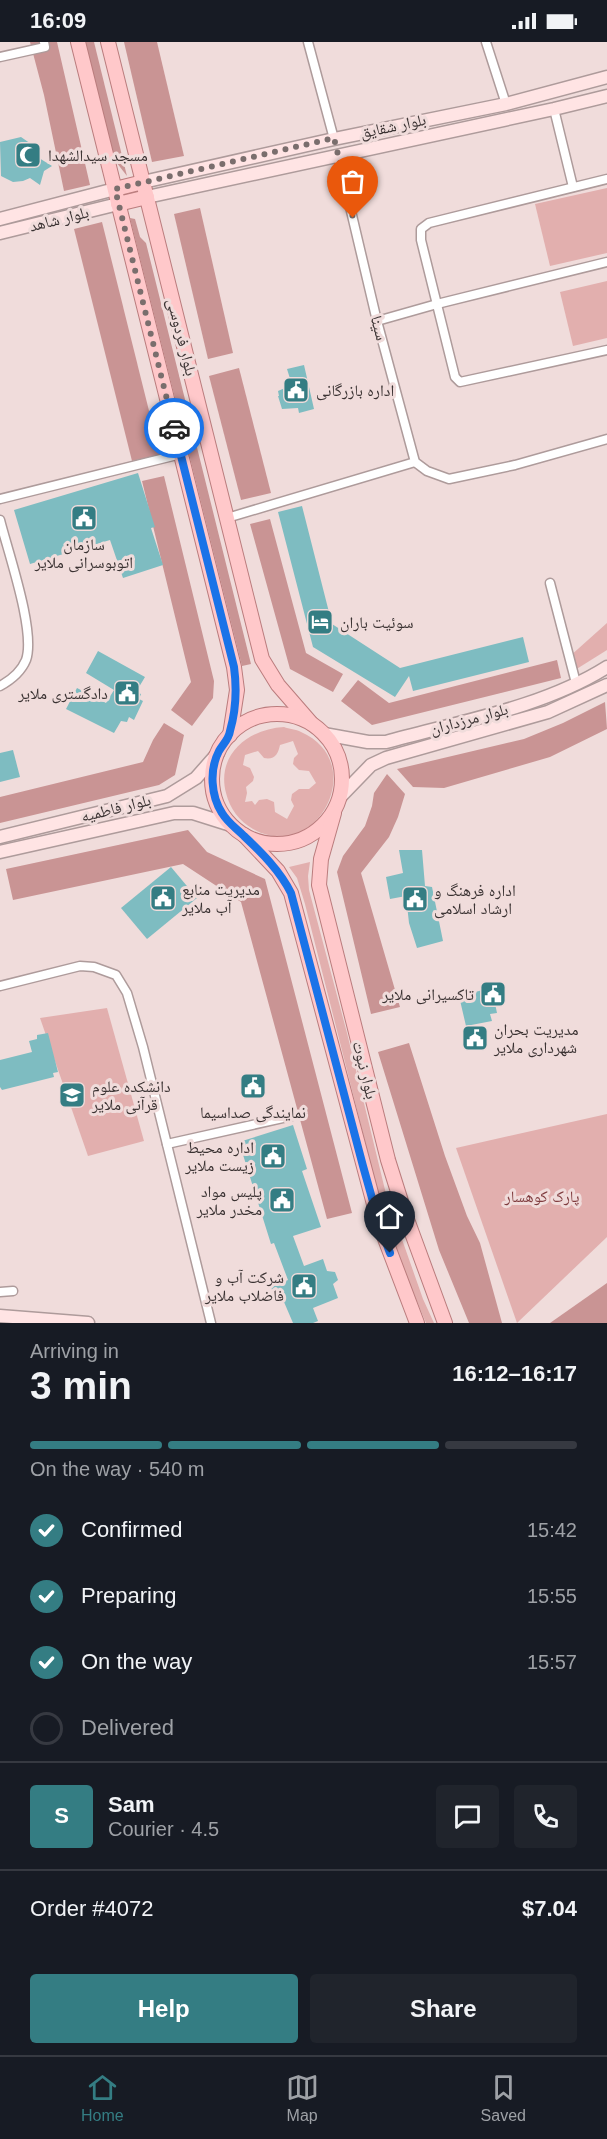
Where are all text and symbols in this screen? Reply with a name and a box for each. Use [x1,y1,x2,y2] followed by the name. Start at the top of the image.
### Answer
[30,8,86,33] text: 16:09
[359,111,428,143] street label: بلوار شقایق
[13,140,43,170] mosque icon: مسجد سیدالشهدا
[48,147,148,165] place label: مسجد سیدالشهدا
[327,156,378,218] pin
[336,165,369,198] icon: bag
[28,203,91,236] street label: بلوار شاهد
[162,297,200,378] street label: بلوار فردوسی
[367,314,390,342] street label: سینا
[281,375,311,405] public building icon: اداره بازرگانی
[316,382,394,401] place label: اداره بازرگانی
[144,398,204,458] courier
[158,412,191,445] icon: car
[69,503,99,533] public building icon: سازمان اتوبوسرانی ملایر
[34,536,133,573] place label: سازمان اتوبوسرانی ملایر
[305,607,335,637] hotel icon: سوئیت باران
[340,614,414,633] place label: سوئیت باران
[112,678,142,708] public building icon: دادگستری ملایر
[17,685,108,704] place label: دادگستری ملایر
[428,700,510,739] street label: بلوار مرزداران
[79,791,153,826] street label: بلوار فاطمیه
[181,881,260,917] place label: مدیریت منابع آب ملایر
[434,882,516,919] place label: اداره فرهنگ و ارشاد اسلامی
[148,883,178,913] public building icon: مدیریت منابع آب ملایر
[400,884,430,914] public building icon: اداره فرهنگ و ارشاد اسلامی
[478,979,508,1009] public building icon: تاکسیرانی ملایر
[381,986,474,1005] place label: تاکسیرانی ملایر
[493,1021,579,1058] place label: مدیریت بحران شهرداری ملایر
[460,1023,490,1053] public building icon: مدیریت بحران شهرداری ملایر
[349,1039,380,1101] street label: بلوار نبوت
[238,1071,268,1101] public building icon: نمایندگی صداسیما
[91,1078,171,1115] place label: دانشکده علوم قرآنی ملایر
[57,1080,87,1110] school or university icon: دانشکده علوم قرآنی ملایر
[200,1104,306,1123] place label: نمایندگی صداسیما
[184,1139,254,1175] place label: اداره محیط زیست ملایر
[258,1141,288,1171] public building icon: اداره محیط زیست ملایر
[196,1183,262,1219] place label: پلیس مواد مخدر ملایر
[267,1185,297,1215] public building icon: پلیس مواد مخدر ملایر
[504,1188,580,1206] park label: پارک کوهسار
[364,1191,415,1253] pin
[373,1200,406,1233] icon: home
[204,1269,284,1305] place label: شرکت آب و فاضلاب ملایر
[289,1271,319,1301] public building icon: شرکت آب و فاضلاب ملایر
[30,1340,119,1362] text: Arriving in
[452,1361,577,1386] text: 16:12–16:17
[30,1364,132,1407] text: 3 min
[30,1458,205,1480] text: On the way · 540 m
[30,1514,63,1547] icon: check
[81,1517,182,1542] text: Confirmed
[527,1519,577,1541] text: 15:42
[30,1580,63,1613] icon: check
[81,1583,176,1608] text: Preparing
[527,1585,577,1607] text: 15:55
[30,1646,63,1679] icon: check
[81,1649,192,1674] text: On the way
[527,1651,577,1673] text: 15:57
[81,1715,174,1740] text: Delivered
[436,1785,499,1848] button: chat
[514,1785,577,1848] button: phone
[108,1792,154,1817] text: Sam
[54,1803,69,1828] text: S
[108,1818,219,1840] text: Courier · 4.5
[30,1896,154,1921] text: Order #4072
[522,1896,577,1921] text: $7.04
[30,1974,298,2043] button: Help
[310,1974,577,2043] button: Share
[81,2071,124,2125] tab: Home
[286,2071,319,2125] tab: Map
[481,2071,526,2125] tab: Saved

